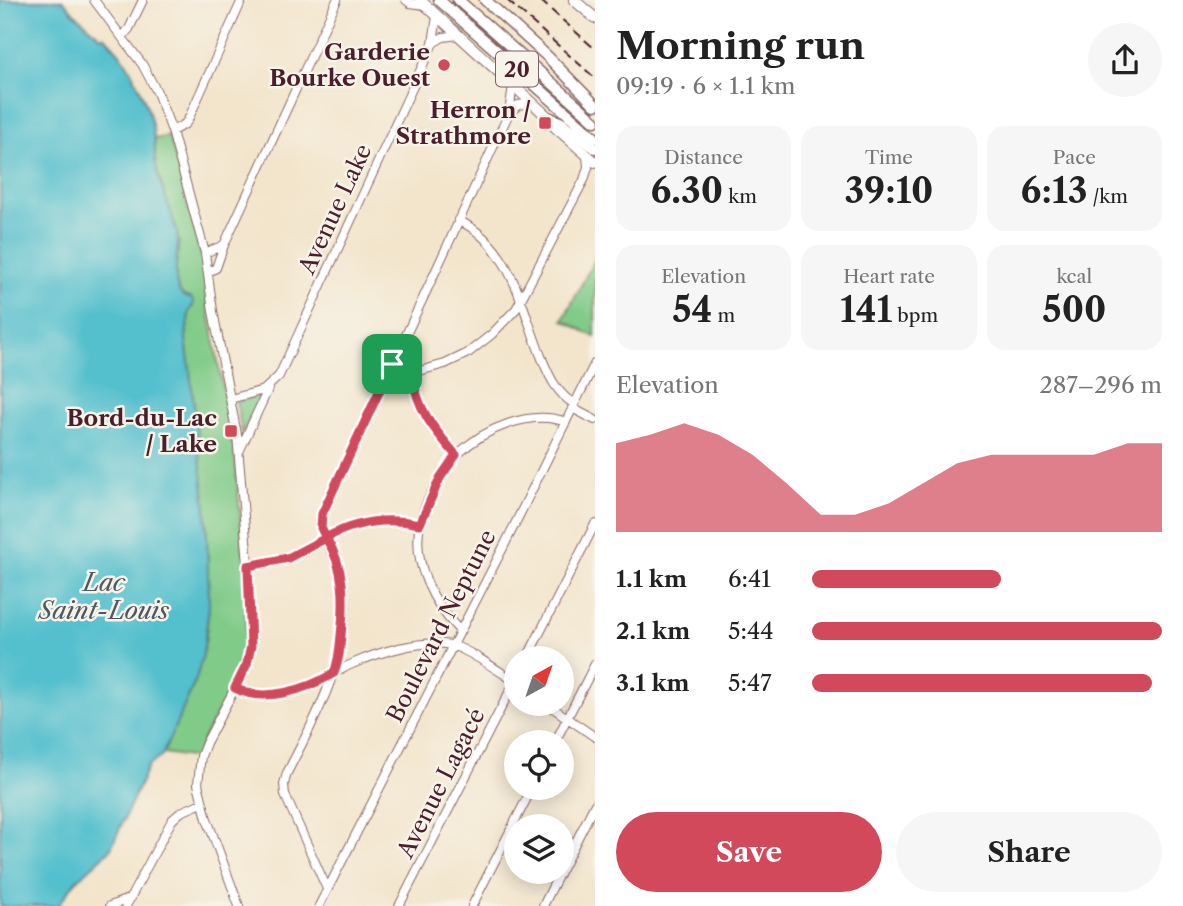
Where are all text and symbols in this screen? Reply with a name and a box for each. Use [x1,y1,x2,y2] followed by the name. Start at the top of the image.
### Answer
[616,22,865,69] text: Morning run
[1088,23,1162,97] button: share
[269,38,431,92] place label: Garderie Bourke Ouest
[496,52,538,86] road number: 20
[436,57,452,73] marker: Garderie Bourke Ouest
[616,72,795,100] text: 09:19 · 6 × 1.1 km
[395,96,531,150] place label: Herron / Strathmore
[537,115,553,131] marker: Herron / Strathmore
[292,139,377,279] street label: Avenue Lake
[664,146,743,169] text: Distance
[865,146,913,169] text: Time
[1053,146,1096,169] text: Pace
[650,169,723,212] text: 6.30
[845,169,933,212] text: 39:10
[1021,169,1087,212] text: 6:13
[723,185,757,208] text: km
[1087,185,1128,208] text: /km
[661,265,746,288] text: Elevation
[843,265,935,288] text: Heart rate
[1056,265,1092,288] text: kcal
[672,288,712,331] text: 54
[840,288,892,331] text: 141
[1042,288,1106,331] text: 500
[712,304,735,327] text: m
[892,304,938,327] text: bpm
[362,334,422,394] pin
[373,345,411,383] icon: arrive
[616,371,719,399] text: Elevation
[1040,371,1162,399] text: 287–296 m
[66,404,217,458] place label: Bord-du-Lac / Lake
[223,423,239,439] marker: Bord-du-Lac / Lake
[380,525,502,727] street label: Boulevard Neptune
[616,565,687,593] text: 1.1 km
[728,565,771,593] text: 6:41
[37,568,170,625] water label: Lac Saint-Louis
[616,617,690,645] text: 2.1 km
[728,617,774,645] text: 5:44
[504,646,574,716] north arrow
[504,646,574,884] map controls
[616,669,690,697] text: 3.1 km
[728,669,772,697] text: 5:47
[391,703,491,863] street label: Avenue Lagacé
[504,730,574,800] button: locate
[616,812,882,892] button: Save
[896,812,1162,892] button: Share
[504,814,574,884] button: layers

